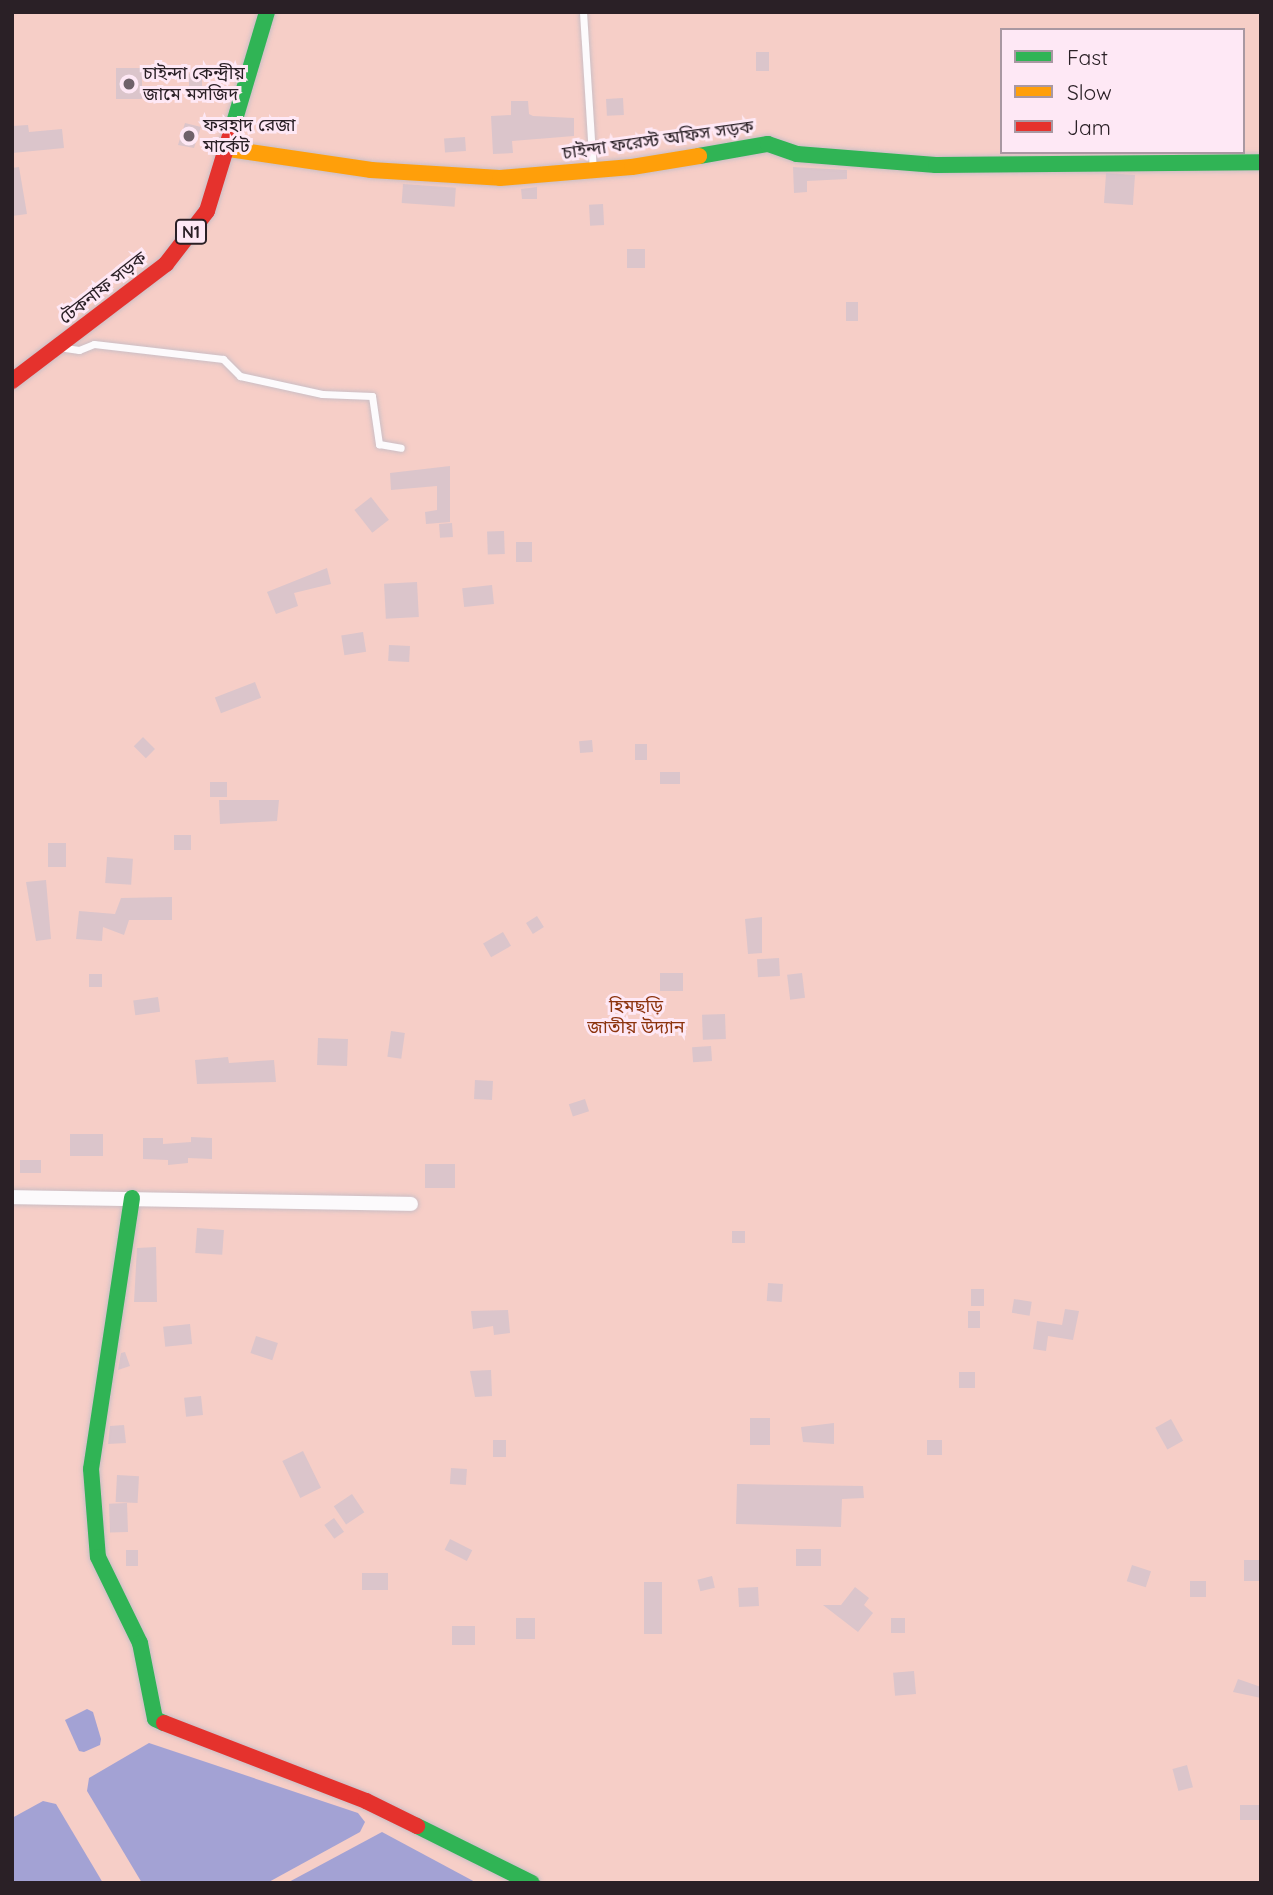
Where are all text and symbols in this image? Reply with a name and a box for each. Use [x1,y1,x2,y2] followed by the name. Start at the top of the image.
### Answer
[1000,28,1245,154] legend
[1067,44,1108,70] text: Fast
[143,63,245,106] place label: চাইন্দা কেন্দ্রীয় জামে মসজিদ
[121,76,137,92] marker: চাইন্দা কেন্দ্রীয় জামে মসজিদ
[1067,79,1112,105] text: Slow
[1067,114,1111,140] text: Jam
[203,115,296,158] place label: ফরহাদ রেজা মার্কেট
[561,116,755,164] street label: চাইন্দা ফরেস্ট অফিস সড়ক
[181,128,197,144] marker: ফরহাদ রেজা মার্কেট
[174,220,208,244] road number: N1
[55,247,151,329] street label: টেকনাফ সড়ক
[587,996,685,1038] park label: হিমছড়ি জাতীয় উদ্যান

